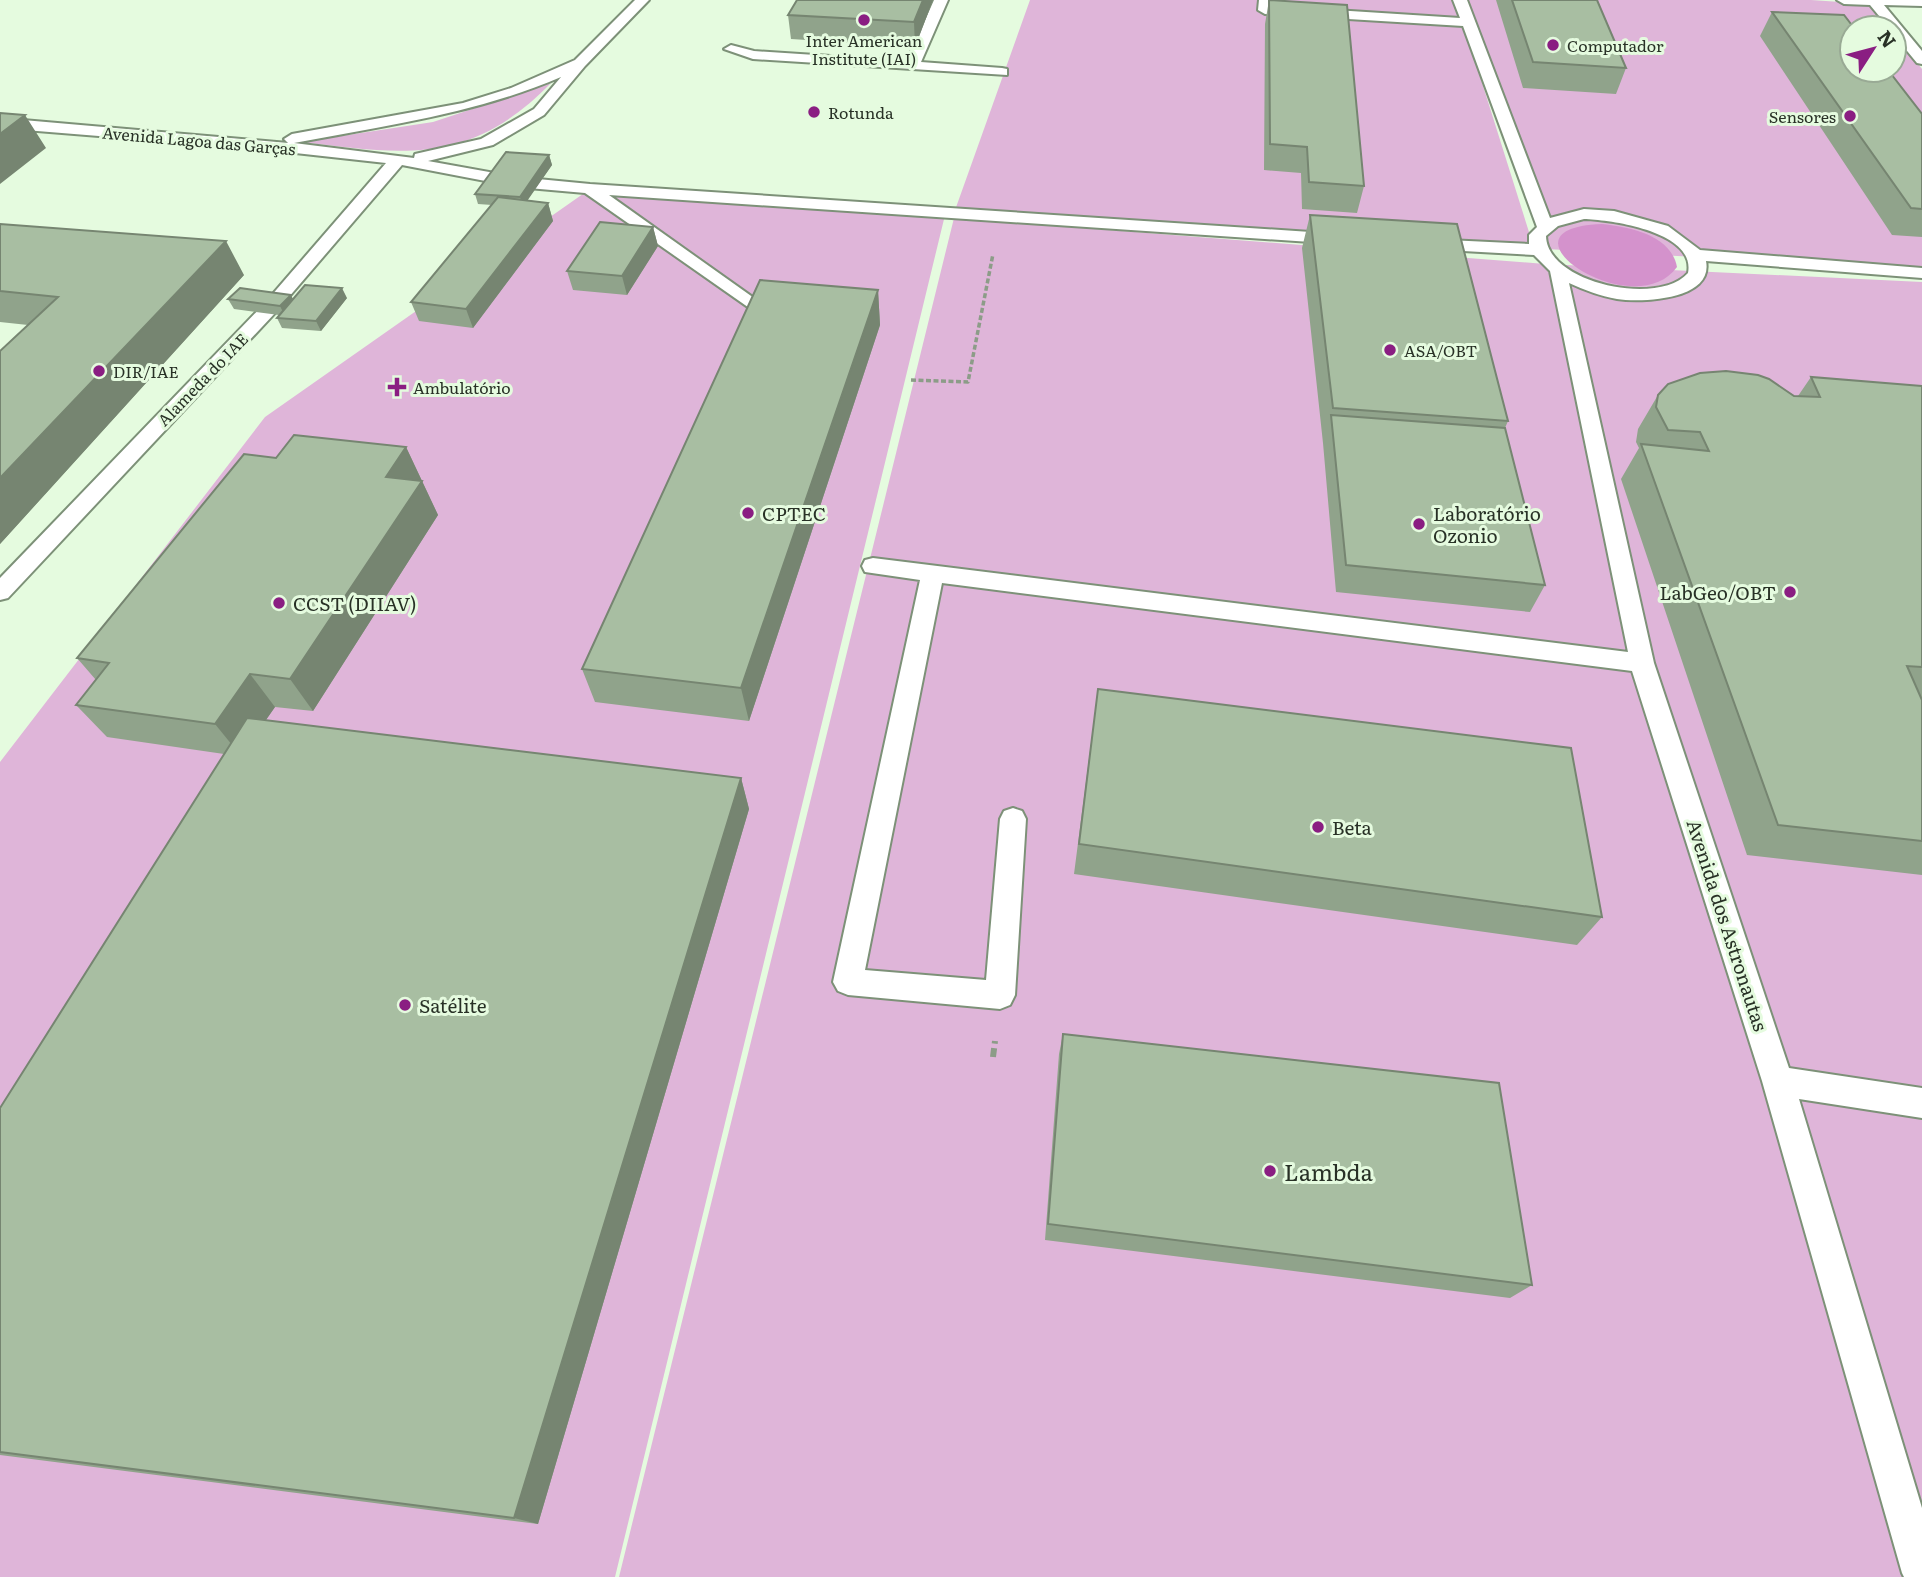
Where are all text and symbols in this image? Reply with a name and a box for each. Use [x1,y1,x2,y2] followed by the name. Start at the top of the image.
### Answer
[856,12,872,28] marker: Inter American Institute (IAI)
[1838,14,1908,84] north arrow
[1872,24,1904,53] text: N
[806,28,923,70] place label: Inter American Institute (IAI)
[1567,33,1664,57] place label: Computador
[1545,37,1561,53] marker: Computador
[828,100,894,124] place label: Rotunda
[806,104,822,120] marker: Rotunda
[1769,104,1836,128] place label: Sensores
[1842,108,1858,124] marker: Sensores
[101,120,297,160] street label: Avenida Lagoa das Garças
[151,327,253,431] street label: Alameda do IAE
[1404,338,1477,362] place label: ASA/OBT
[1382,342,1398,358] marker: ASA/OBT
[113,359,179,383] place label: DIR/IAE
[91,363,107,379] marker: DIR/IAE
[413,375,511,399] place label: Ambulatório
[387,377,407,397] marker: Ambulatório
[762,499,826,527] place label: CPTEC
[1433,499,1541,549] place label: Laboratório Ozonio
[740,505,756,521] marker: CPTEC
[1411,516,1427,532] marker: Laboratório Ozonio
[1659,578,1776,606] place label: LabGeo/OBT
[1782,584,1798,600] marker: LabGeo/OBT
[293,589,417,617] place label: CCST (DIIAV)
[271,595,287,611] marker: CCST (DIIAV)
[1332,813,1373,841] place label: Beta
[1680,815,1776,1035] street label: Avenida dos Astronautas
[1310,819,1326,835] marker: Beta
[419,991,487,1019] place label: Satélite
[397,997,413,1013] marker: Satélite
[1284,1154,1373,1188] place label: Lambda
[1262,1163,1278,1179] marker: Lambda

